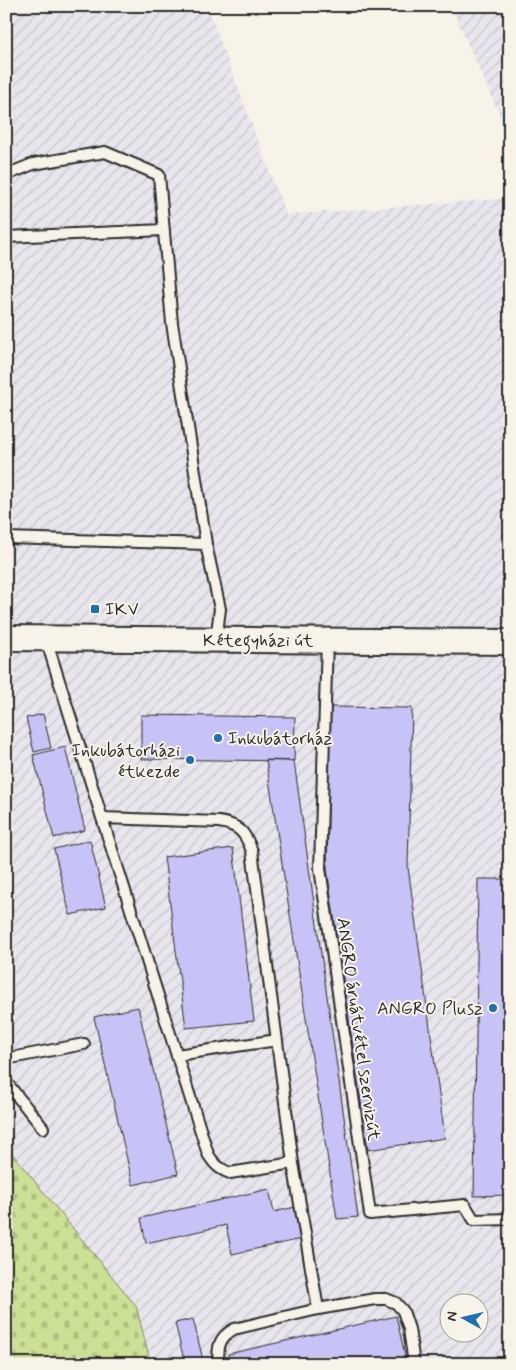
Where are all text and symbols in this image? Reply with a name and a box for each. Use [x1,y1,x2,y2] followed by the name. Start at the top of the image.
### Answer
[105,598,139,622] place label: IKV
[89,603,101,615] marker: IKV
[203,629,314,655] street label: Kétegyházi út
[228,727,332,751] place label: Inkubátorház
[212,732,224,744] marker: Inkubátorház
[72,739,180,784] place label: Inkubátorházi étkezde
[184,754,196,766] marker: Inkubátorházi étkezde
[330,916,386,1143] street label: ANGRO áruátvétel szervizút
[377,997,483,1021] place label: ANGRO Plusz
[487,1002,499,1014] marker: ANGRO Plusz
[438,1292,488,1342] north arrow
[443,1310,462,1322] text: N

